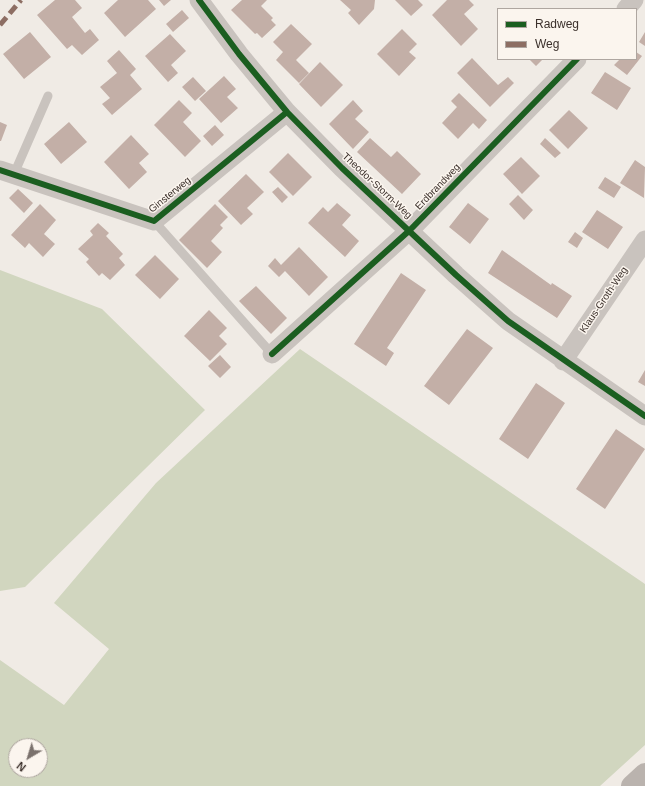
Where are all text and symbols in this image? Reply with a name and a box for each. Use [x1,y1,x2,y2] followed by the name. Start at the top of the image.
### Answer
[497,8,637,60] legend
[535,17,579,31] text: Radweg
[535,37,559,51] text: Weg
[340,151,414,221] street label: Theodor-Storm-Weg
[413,161,463,213] street label: Erdbrandweg
[147,174,193,216] street label: Ginsterweg
[577,265,631,335] street label: Klaus-Groth-Weg
[8,738,48,778] north arrow
[14,759,28,774] text: N

